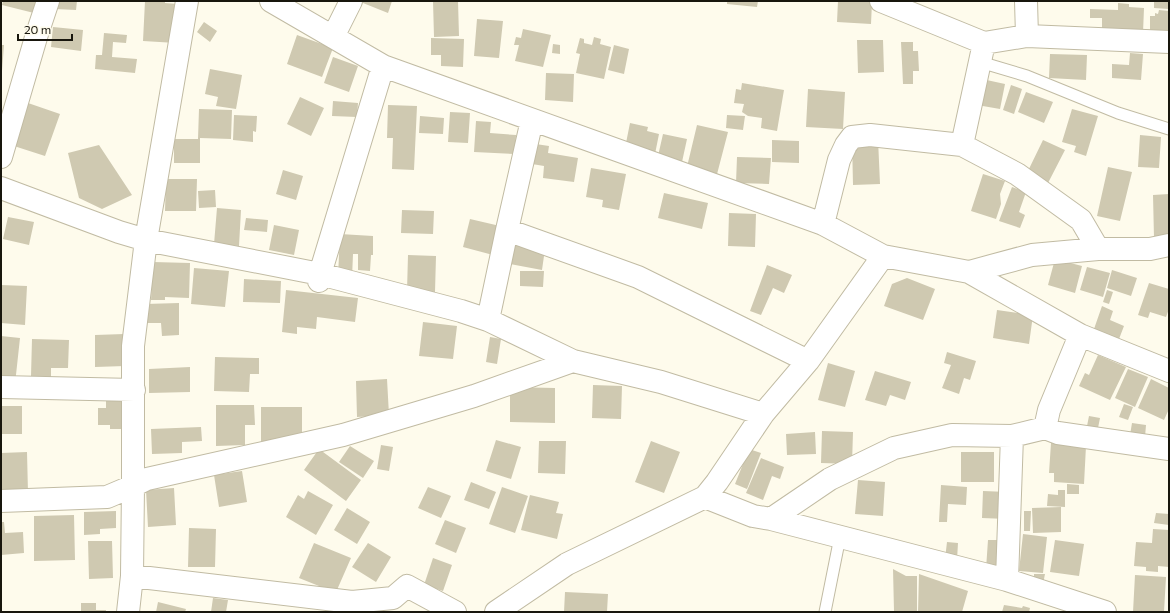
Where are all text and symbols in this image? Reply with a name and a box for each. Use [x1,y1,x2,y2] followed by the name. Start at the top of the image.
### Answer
[18,16,72,42] scale bar
[24,22,51,36] text: 20 m

